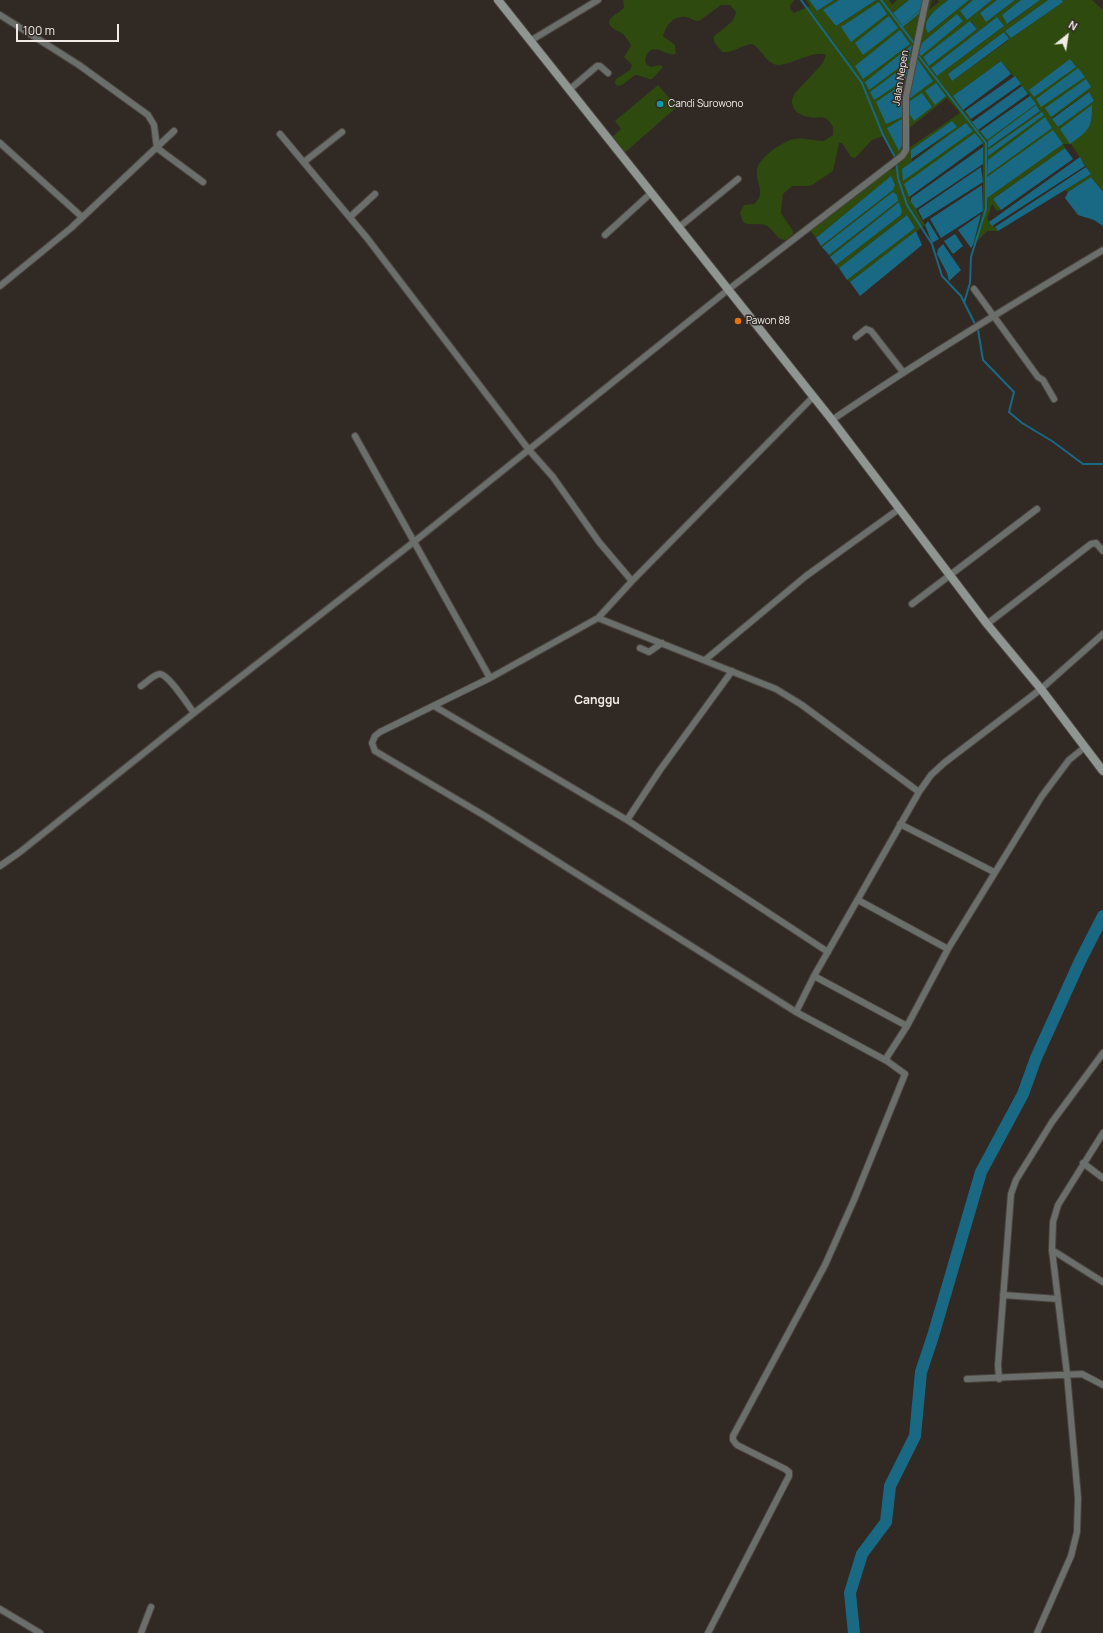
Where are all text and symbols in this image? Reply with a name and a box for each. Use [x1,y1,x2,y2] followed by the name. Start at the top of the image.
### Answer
[18,16,121,42] scale bar
[1047,16,1087,56] north arrow
[1066,17,1080,34] text: N
[23,22,55,39] text: 100 m
[891,49,911,107] street label: Jalan Nepen
[668,98,743,110] place label: Candi Surowono
[655,99,665,109] marker: Candi Surowono
[746,315,790,327] place label: Pawon 88
[733,316,743,326] marker: Pawon 88
[574,694,620,708] district label: Canggu

